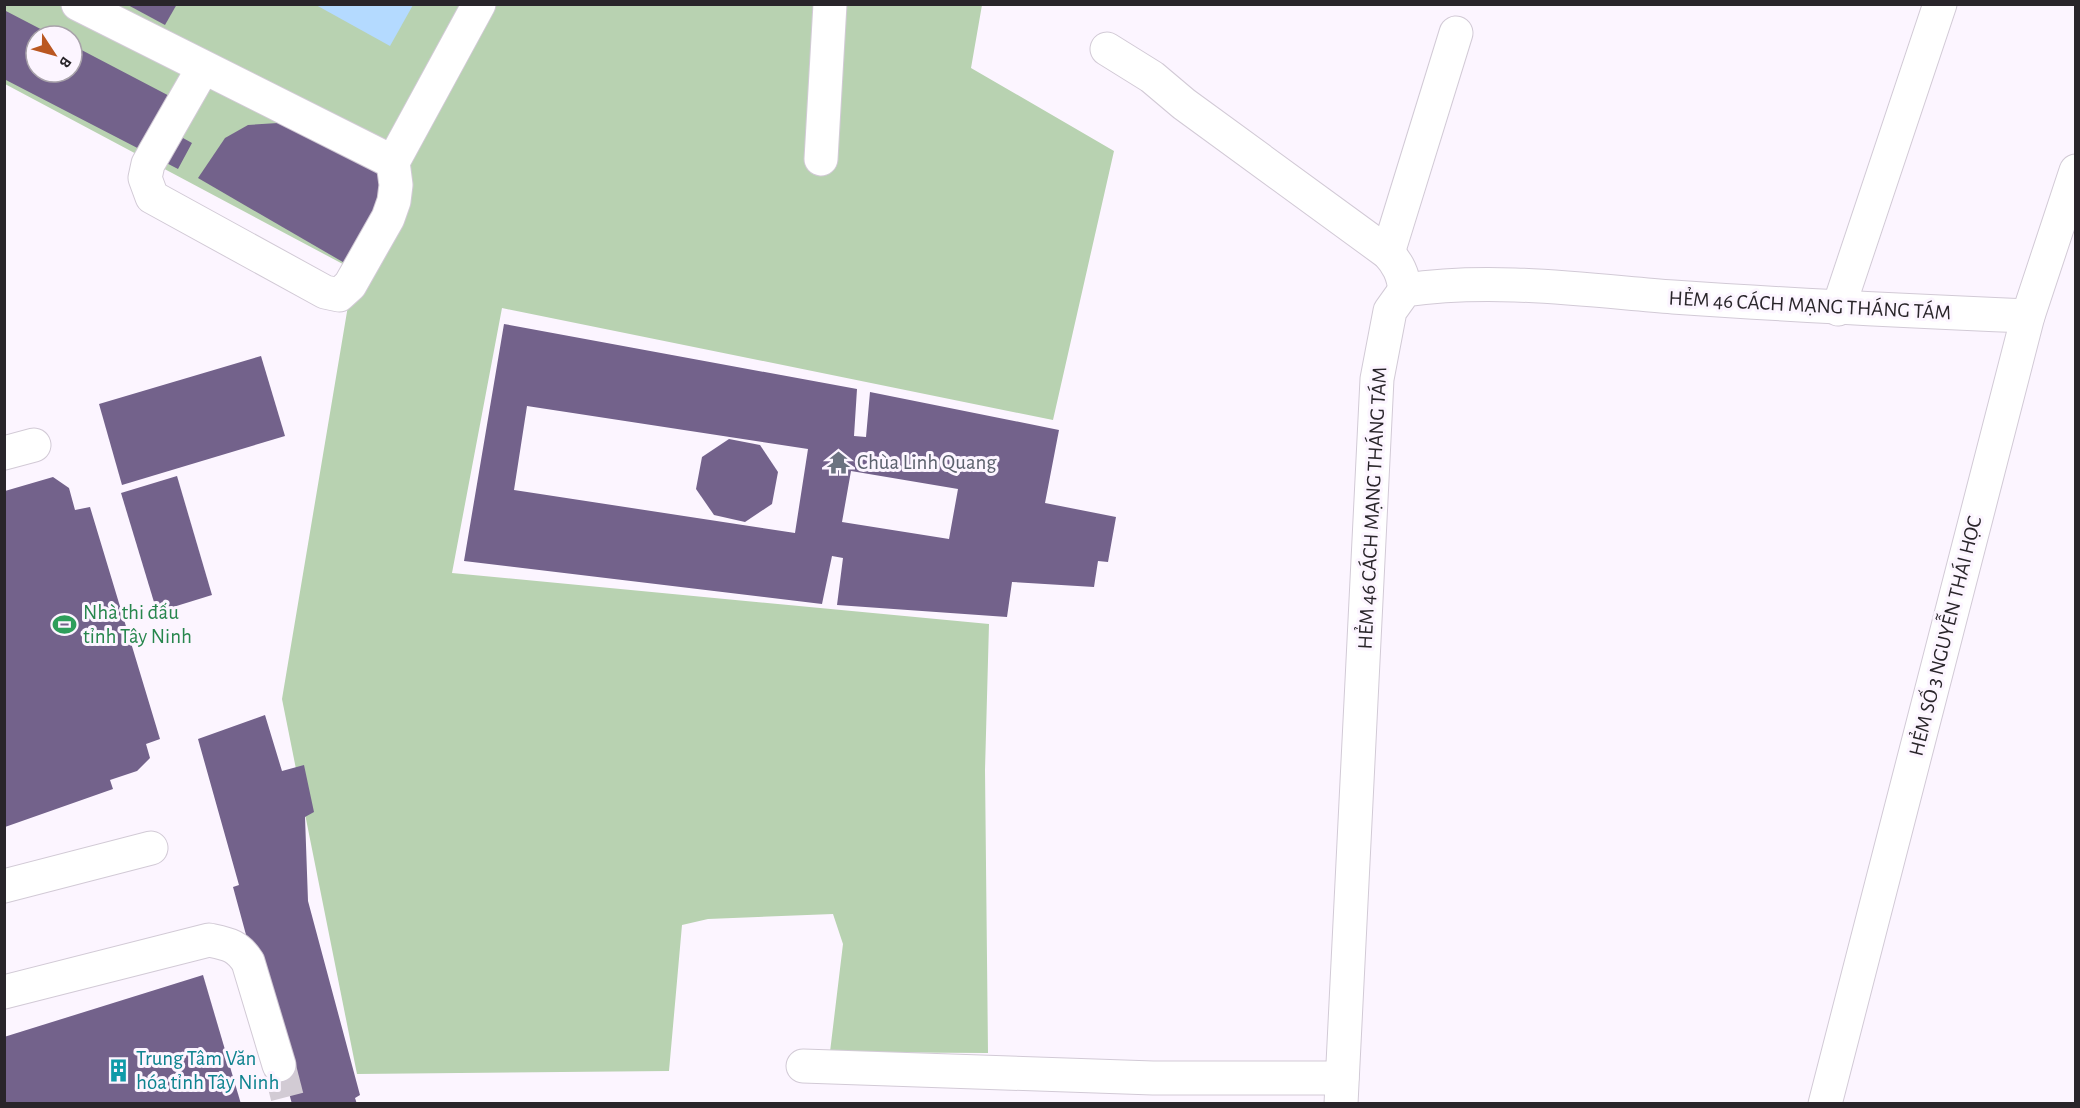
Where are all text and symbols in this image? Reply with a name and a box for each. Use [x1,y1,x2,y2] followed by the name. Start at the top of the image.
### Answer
[24,24,84,84] north arrow
[56,54,75,71] text: B
[1668,286,1952,323] street label: HẺM 46 CÁCH MẠNG THÁNG TÁM
[1353,366,1390,650] street label: HẺM 46 CÁCH MẠNG THÁNG TÁM
[826,449,852,475] temple icon: Chùa Linh Quang
[857,452,997,473] place label: Chùa Linh Quang
[1901,513,1985,758] street label: HẺM SỐ 3 NGUYỄN THÁI HỌC
[83,602,192,647] place label: Nhà thi đấu tỉnh Tây Ninh
[52,611,78,637] sports icon: Nhà thi đấu tỉnh Tây Ninh
[136,1048,279,1093] place label: Trung Tâm Văn hóa tỉnh Tây Ninh
[105,1057,131,1083] building icon: Trung Tâm Văn hóa tỉnh Tây Ninh

